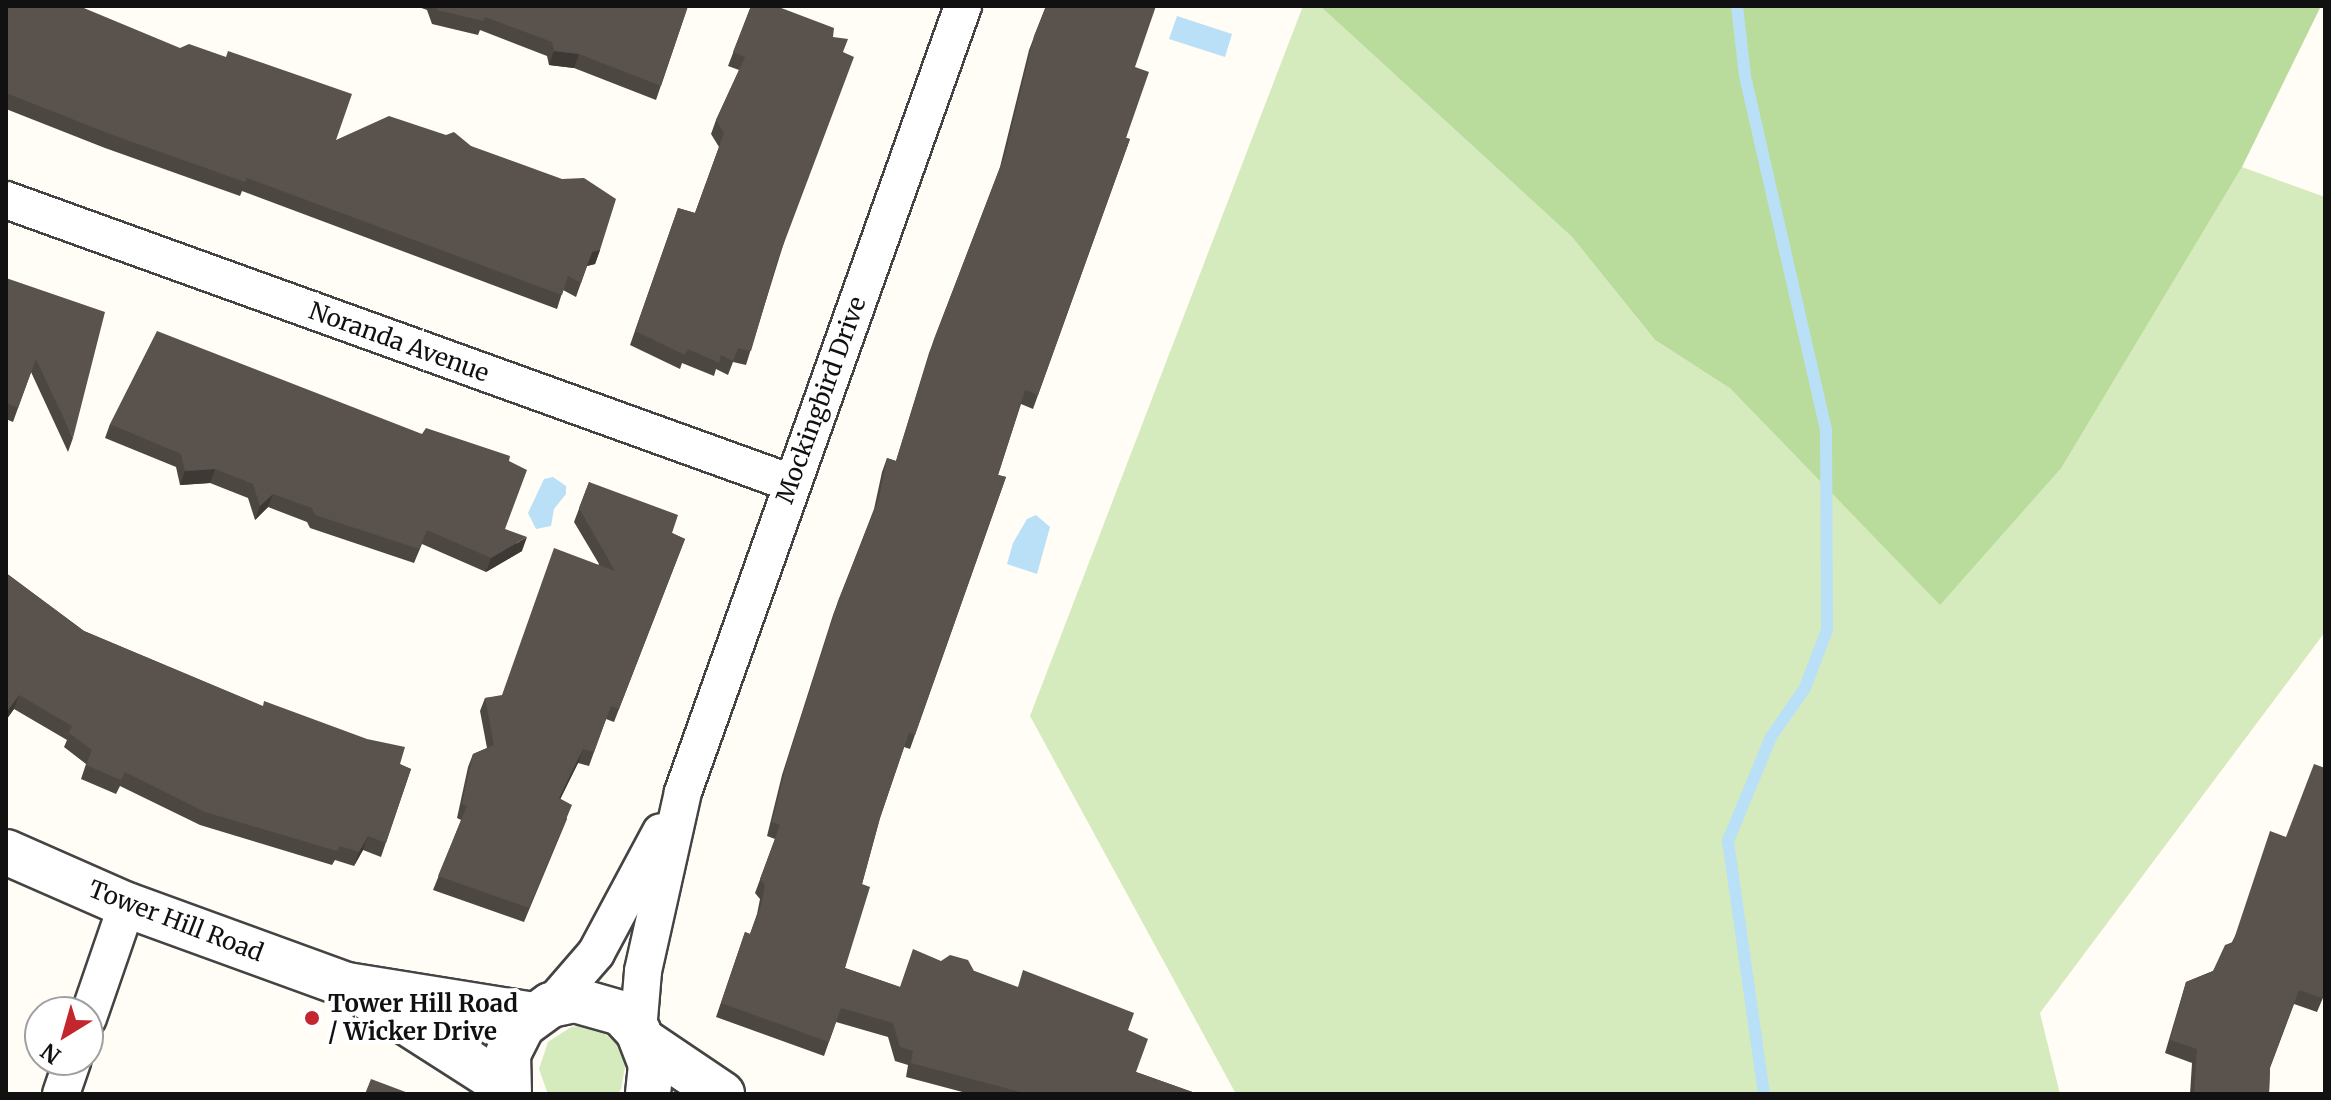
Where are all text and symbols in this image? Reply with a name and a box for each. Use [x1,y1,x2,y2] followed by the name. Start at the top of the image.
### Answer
[770,293,872,507] street label: Mockingbird Drive
[305,296,493,388] street label: Noranda Avenue
[85,874,267,968] street label: Tower Hill Road
[328,990,518,1046] place label: Tower Hill Road / Wicker Drive
[24,996,104,1076] north arrow
[303,1009,321,1027] marker: Tower Hill Road / Wicker Drive
[35,1037,66,1070] text: N

